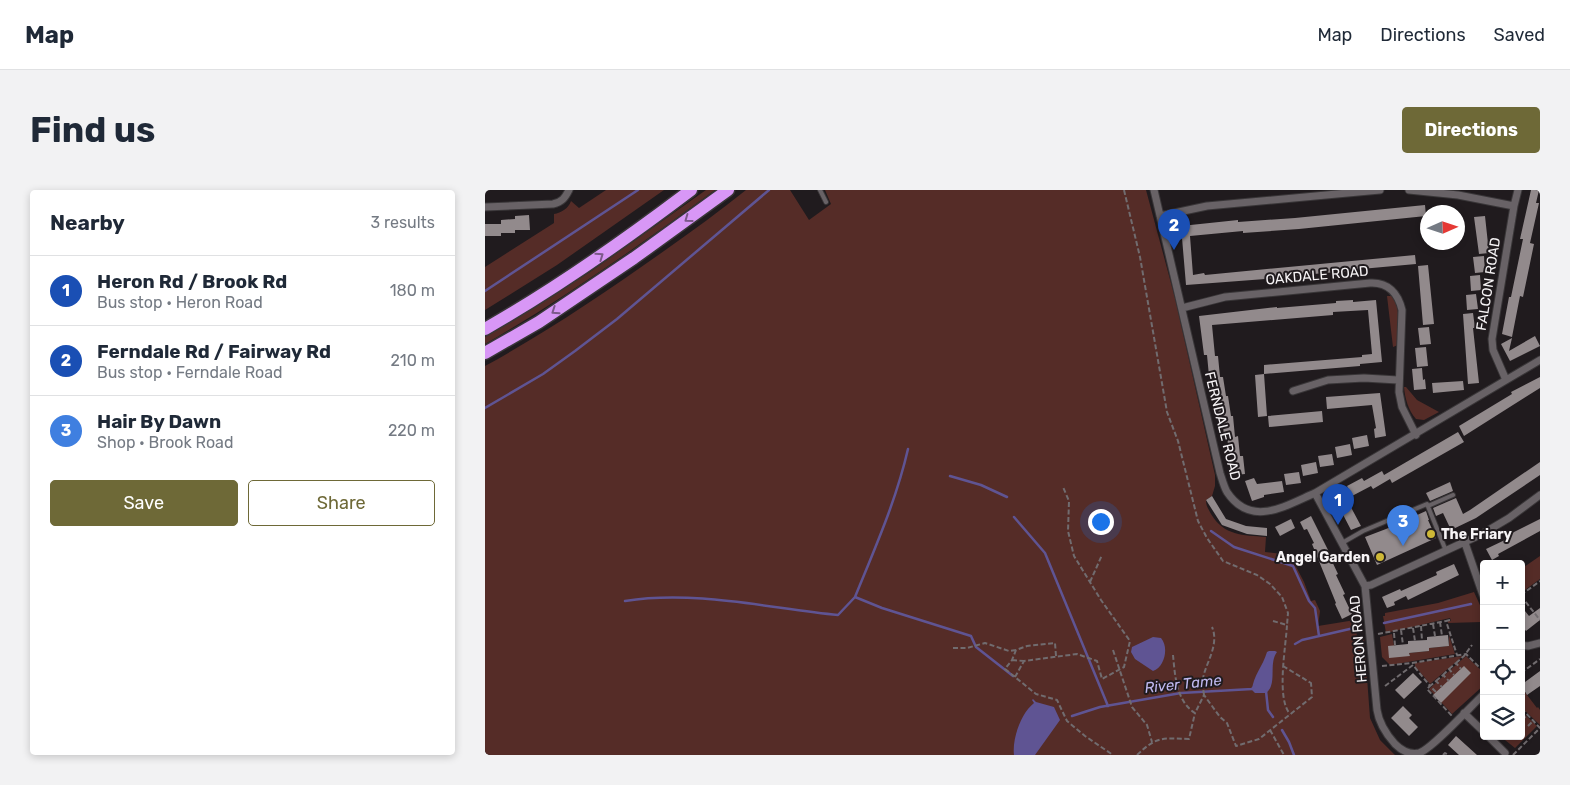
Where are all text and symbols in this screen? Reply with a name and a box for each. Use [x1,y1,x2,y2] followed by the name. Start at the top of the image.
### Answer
[25,21,74,49] text: Map
[1317,24,1352,46] text: Map
[1380,24,1466,46] text: Directions
[1494,24,1545,46] text: Saved
[1402,107,1540,153] button: Directions
[30,109,155,151] text: Find us
[1420,205,1465,250] north arrow
[1158,209,1190,250] pin: 2
[50,210,125,235] text: Nearby
[370,213,435,232] text: 3 results
[684,213,694,222] one-way arrow
[1473,236,1504,332] street label: FALCON ROAD
[594,253,604,262] one-way arrow
[1265,263,1369,288] street label: OAKDALE ROAD
[97,270,287,293] text: Heron Rd / Brook Rd
[62,281,70,300] text: 1
[390,281,435,300] text: 180 m
[97,293,263,312] text: Bus stop · Heron Road
[551,305,560,315] one-way arrow
[97,340,331,363] text: Ferndale Rd / Fairway Rd
[61,351,71,370] text: 2
[390,351,435,370] text: 210 m
[97,363,283,382] text: Bus stop · Ferndale Road
[1201,370,1244,482] street label: FERNDALE ROAD
[97,410,221,433] text: Hair By Dawn
[61,421,71,440] text: 3
[388,421,435,440] text: 220 m
[97,433,233,452] text: Shop · Brook Road
[50,480,238,526] button: Save
[248,480,435,526] button: Share
[1322,484,1354,525] pin: 1
[1387,505,1419,546] pin: 3
[1088,509,1114,535] your location
[1441,526,1512,543] place label: The Friary
[1425,528,1437,540] marker: The Friary
[1276,549,1370,566] place label: Angel Garden
[1374,551,1386,563] marker: Angel Garden
[1480,560,1525,740] map controls
[1480,560,1525,605] button: +
[1346,594,1371,683] street label: HERON ROAD
[1480,605,1525,650] button: −
[1480,650,1525,695] button: locate
[1143,671,1223,697] water label: River Tame
[1480,695,1525,740] button: layers

